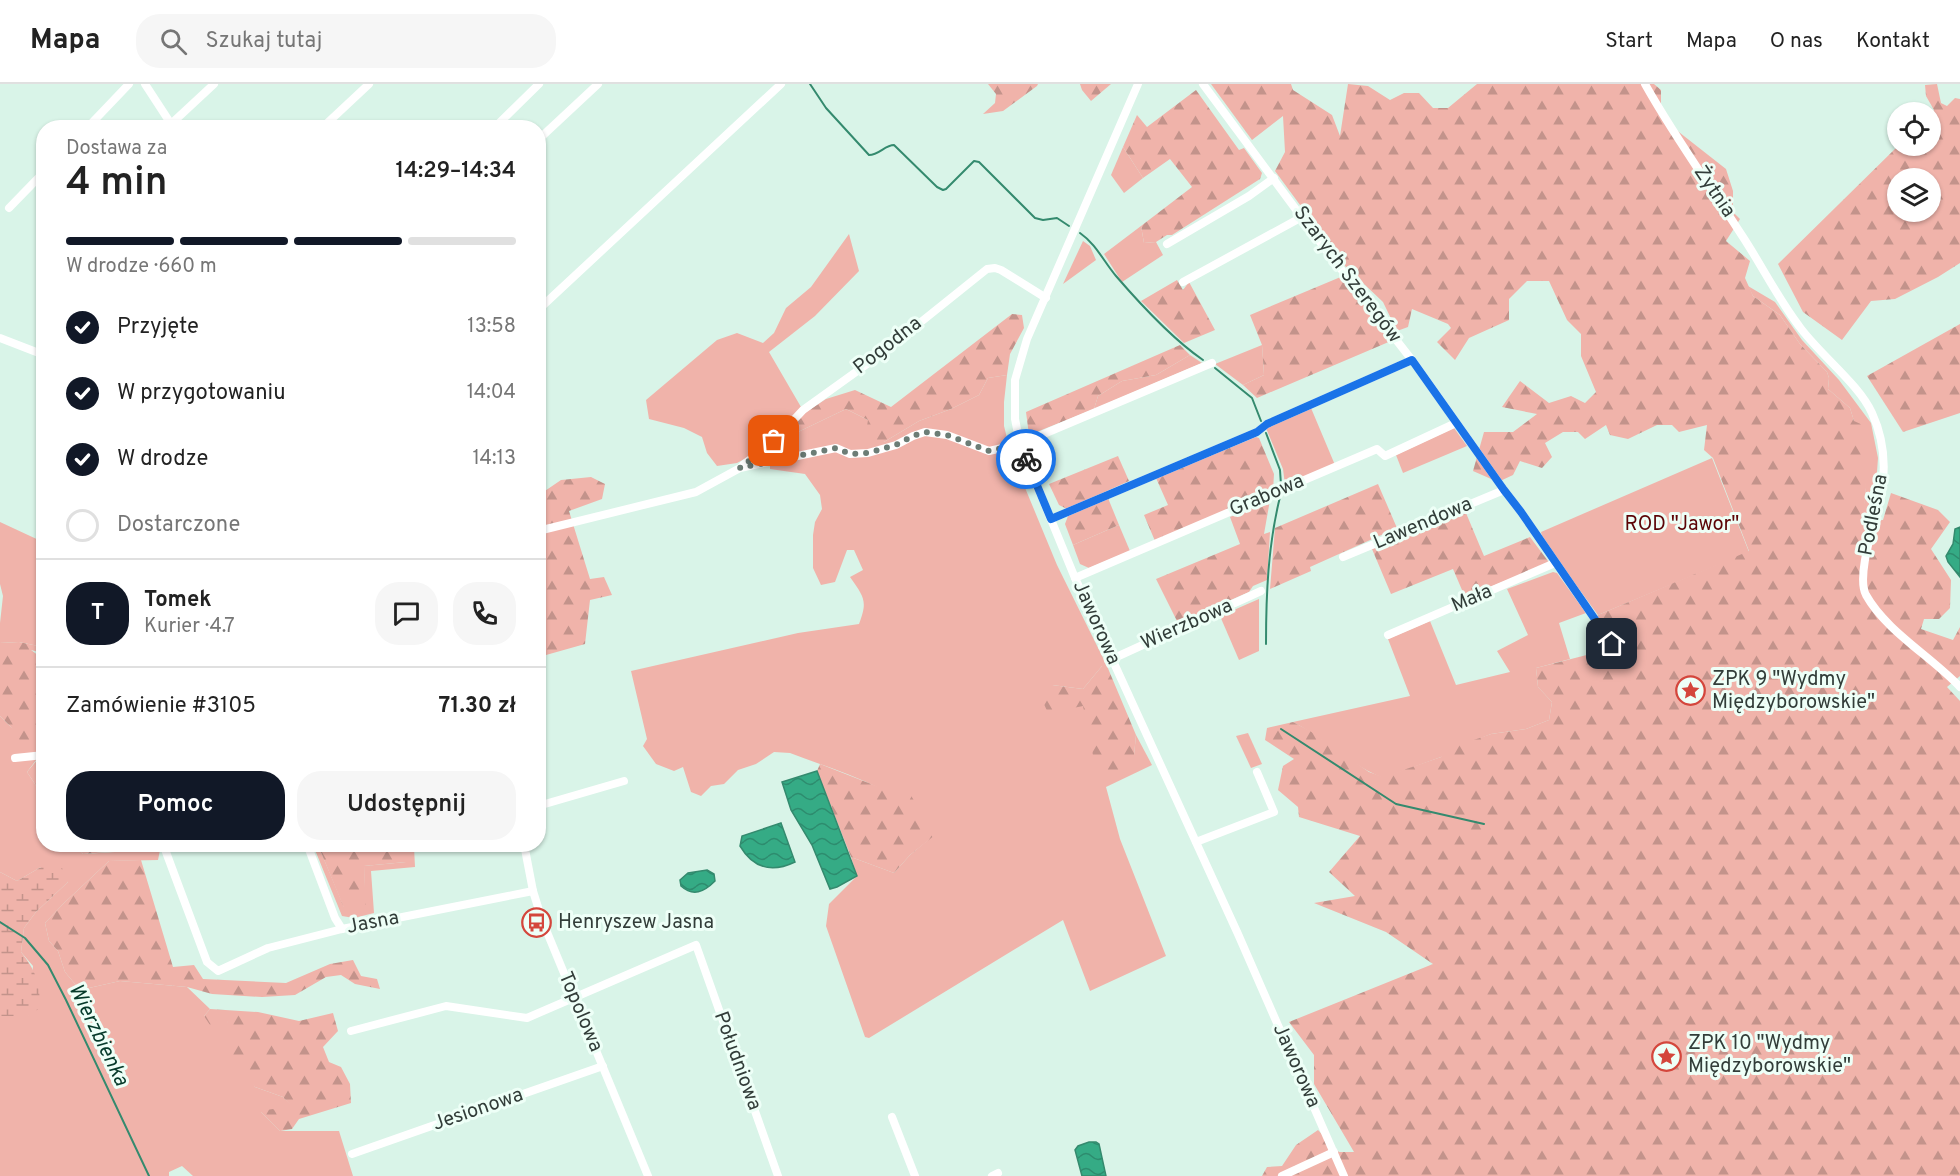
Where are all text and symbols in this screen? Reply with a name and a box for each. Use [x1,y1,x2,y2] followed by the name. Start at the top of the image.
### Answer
[136,14,556,68] search box
[30,23,100,59] text: Mapa
[157,25,190,58] icon: search
[205,28,322,55] text: Szukaj tutaj
[1605,28,1653,55] text: Start
[1686,28,1737,55] text: Mapa
[1770,28,1823,55] text: O nas
[1856,28,1930,55] text: Kontakt
[1887,102,1941,222] map controls
[1887,102,1941,156] button: locate
[66,136,167,162] text: Dostawa za
[396,158,516,185] text: 14:29–14:34
[66,160,167,209] text: 4 min
[1687,160,1742,223] street label: Żytnia
[1887,168,1941,222] button: layers
[1287,201,1407,349] street label: Szarych Szeregów
[66,254,217,280] text: W drodze · 660 m
[66,311,99,344] icon: check
[849,311,927,381] street label: Pogodna
[117,314,199,341] text: Przyjęte
[467,314,516,340] text: 13:58
[66,377,99,410] icon: check
[117,380,286,407] text: W przygotowaniu
[467,380,516,406] text: 14:04
[748,415,799,466] pin
[757,424,790,457] icon: bag
[996,429,1056,489] courier
[66,443,99,476] icon: check
[1010,443,1043,476] icon: bike
[117,446,208,473] text: W drodze
[473,446,516,472] text: 14:13
[1226,469,1308,523] street label: Grabowa
[1853,472,1895,558] street label: Podleśna
[1370,492,1476,556] street label: Lawendowa
[117,512,240,539] text: Dostarczone
[1625,512,1739,538] park label: ROD "Jawor"
[1066,577,1126,669] street label: Jaworowa
[1448,579,1496,619] street label: Mała
[375,582,438,645] button: chat
[453,582,516,645] button: phone
[144,587,212,614] text: Tomek
[1137,593,1237,657] street label: Wierzbowa
[91,600,104,627] text: T
[144,614,235,640] text: Kurier · 4.7
[1586,618,1637,669] pin
[1595,627,1628,660] icon: home
[1712,667,1875,716] place label: ZPK 9 "Wydmy Międzyborowskie"
[1675,675,1707,707] place icon: ZPK 9 "Wydmy Międzyborowskie"
[66,693,256,720] text: Zamówienie #3105
[438,693,516,720] text: 71.30 zł
[66,771,285,840] button: Pomoc
[297,771,516,840] button: Udostępnij
[345,905,401,941] street label: Jasna
[521,907,553,939] bus stop icon: Henryszew Jasna
[558,910,714,936] place label: Henryszew Jasna
[552,968,608,1056] street label: Topolowa
[62,979,134,1091] water label: Wierzbienka
[707,1008,767,1114] street label: Południowa
[1266,1020,1326,1112] street label: Jaworowa
[1688,1031,1851,1080] place label: ZPK 10 "Wydmy Międzyborowskie"
[1651,1040,1683,1072] place icon: ZPK 10 "Wydmy Międzyborowskie"
[429,1082,527,1138] street label: Jesionowa

